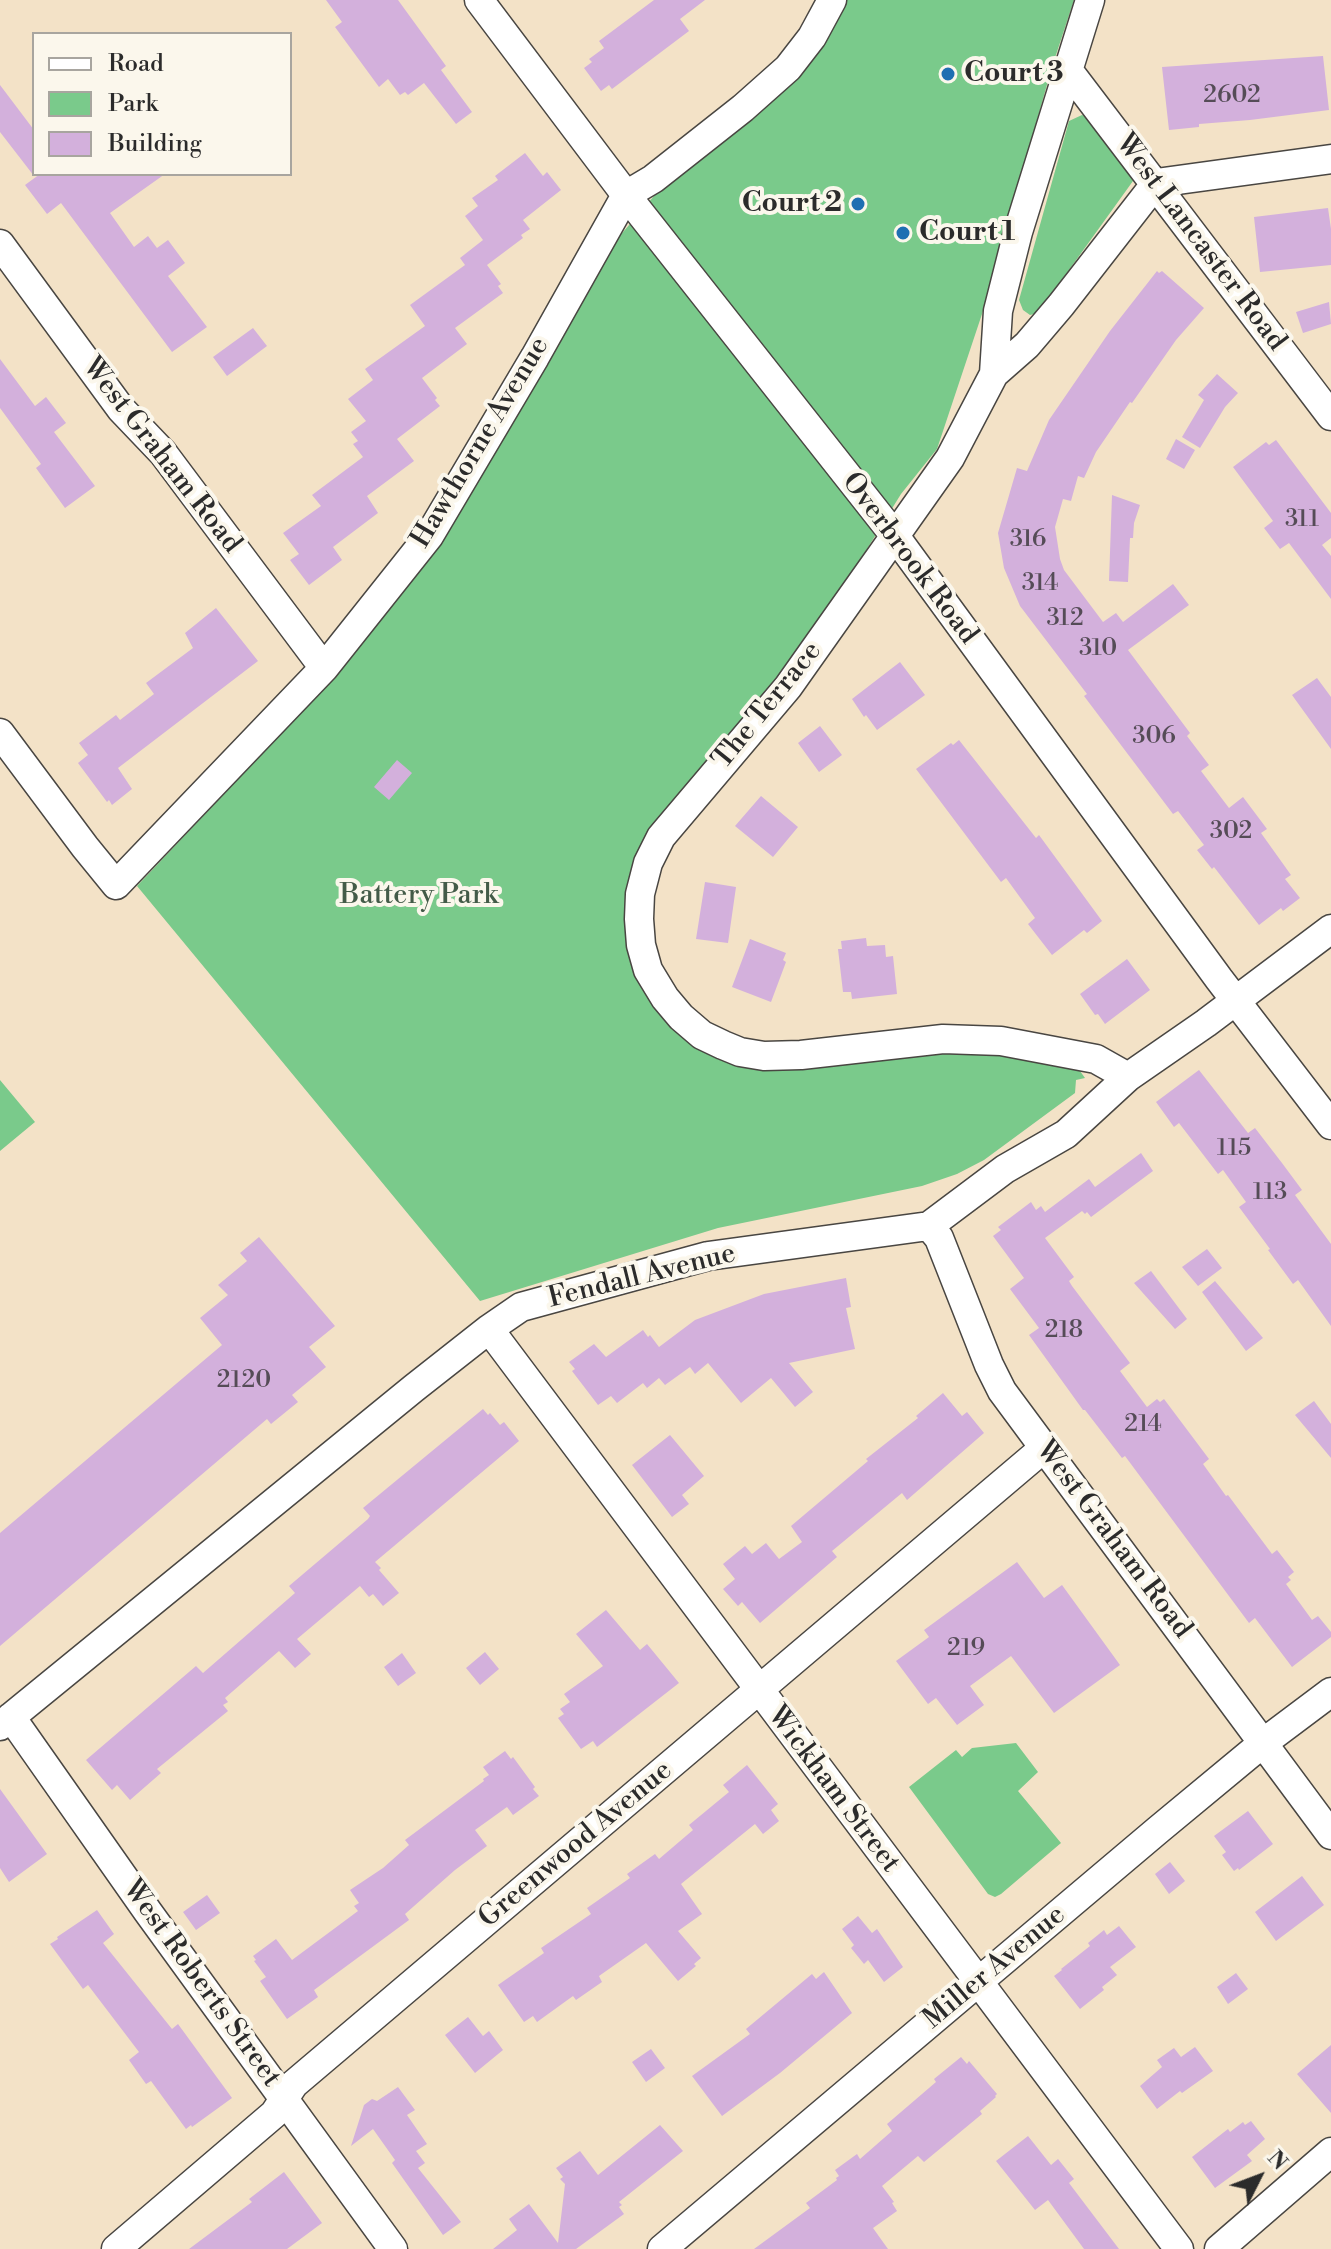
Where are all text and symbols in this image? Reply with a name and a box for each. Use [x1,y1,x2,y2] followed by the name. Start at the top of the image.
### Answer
[32,32,292,176] legend
[108,49,164,79] text: Road
[964,57,1064,91] place label: Court 3
[939,65,957,83] marker: Court 3
[1203,82,1261,110] house number: 2602
[108,89,158,119] text: Park
[1108,128,1292,358] street label: West Lancaster Road
[108,129,202,159] text: Building
[742,187,842,221] place label: Court 2
[849,195,867,213] marker: Court 2
[919,216,1015,250] place label: Court 1
[894,224,912,242] marker: Court 1
[405,332,557,554] street label: Hawthorne Avenue
[74,352,248,560] street label: West Graham Road
[834,467,984,651] street label: Overbrook Road
[1285,506,1319,534] house number: 311
[1010,526,1046,554] house number: 316
[1022,570,1058,598] house number: 314
[1046,605,1084,633] house number: 312
[1079,635,1117,663] house number: 310
[706,636,830,776] street label: The Terrace
[1132,723,1176,751] house number: 306
[1210,818,1252,846] house number: 302
[340,879,498,913] park label: Battery Park
[1217,1135,1251,1163] house number: 115
[1253,1179,1287,1207] house number: 113
[545,1237,739,1317] street label: Fendall Avenue
[1045,1317,1083,1345] house number: 218
[217,1367,271,1395] house number: 2120
[1124,1411,1162,1439] house number: 214
[1028,1435,1198,1645] street label: West Graham Road
[947,1635,985,1663] house number: 219
[760,1700,906,1880] street label: Wickham Street
[473,1754,679,1936] street label: Greenwood Avenue
[115,1874,287,2094] street label: West Roberts Street
[917,1899,1073,2037] street label: Miller Avenue
[1219,2137,1299,2217] north arrow
[1261,2145,1293,2176] text: N

